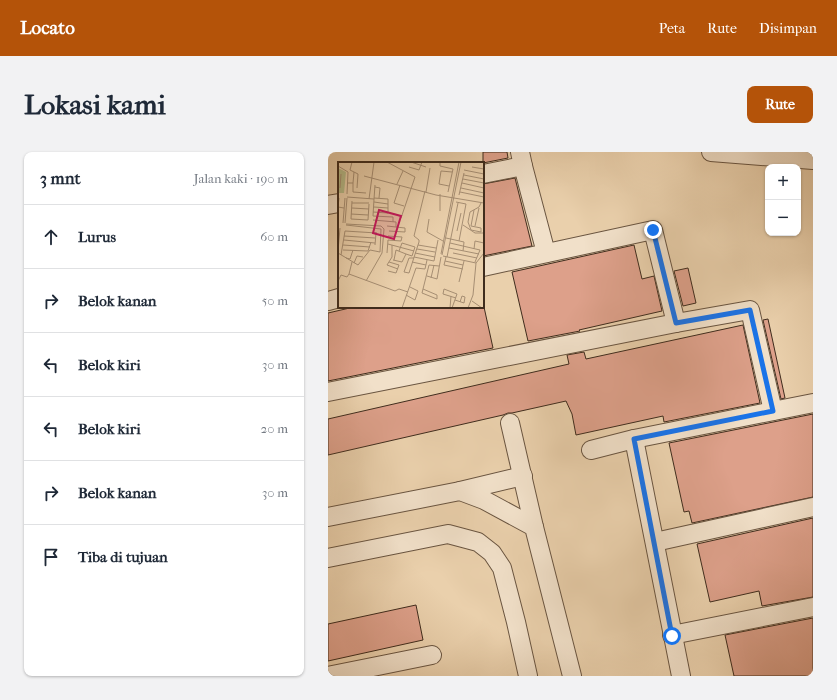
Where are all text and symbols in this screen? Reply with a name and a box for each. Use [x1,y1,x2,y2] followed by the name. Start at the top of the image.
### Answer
[20,17,75,39] text: Locato
[659,20,685,37] text: Peta
[707,20,737,37] text: Rute
[759,20,817,37] text: Disimpan
[747,86,813,123] button: Rute
[24,88,166,121] text: Lokasi kami
[338,162,484,308] inset map
[765,164,801,236] map controls
[765,164,801,200] button: +
[40,168,81,188] text: 3 mnt
[194,171,288,186] text: Jalan kaki · 190 m
[765,200,801,236] button: −
[644,221,662,239] route end
[40,226,62,248] icon: ahead
[78,228,116,246] text: Lurus
[260,229,288,244] text: 60 m
[40,290,62,312] icon: right
[78,292,157,310] text: Belok kanan
[262,293,288,308] text: 50 m
[40,354,62,376] icon: left
[78,356,141,374] text: Belok kiri
[262,357,288,372] text: 30 m
[40,418,62,440] icon: left
[78,420,141,438] text: Belok kiri
[261,421,288,436] text: 20 m
[40,482,62,504] icon: right
[78,484,157,502] text: Belok kanan
[262,485,288,500] text: 30 m
[40,546,62,568] icon: arrive
[78,548,168,566] text: Tiba di tujuan
[663,627,681,645] route start

